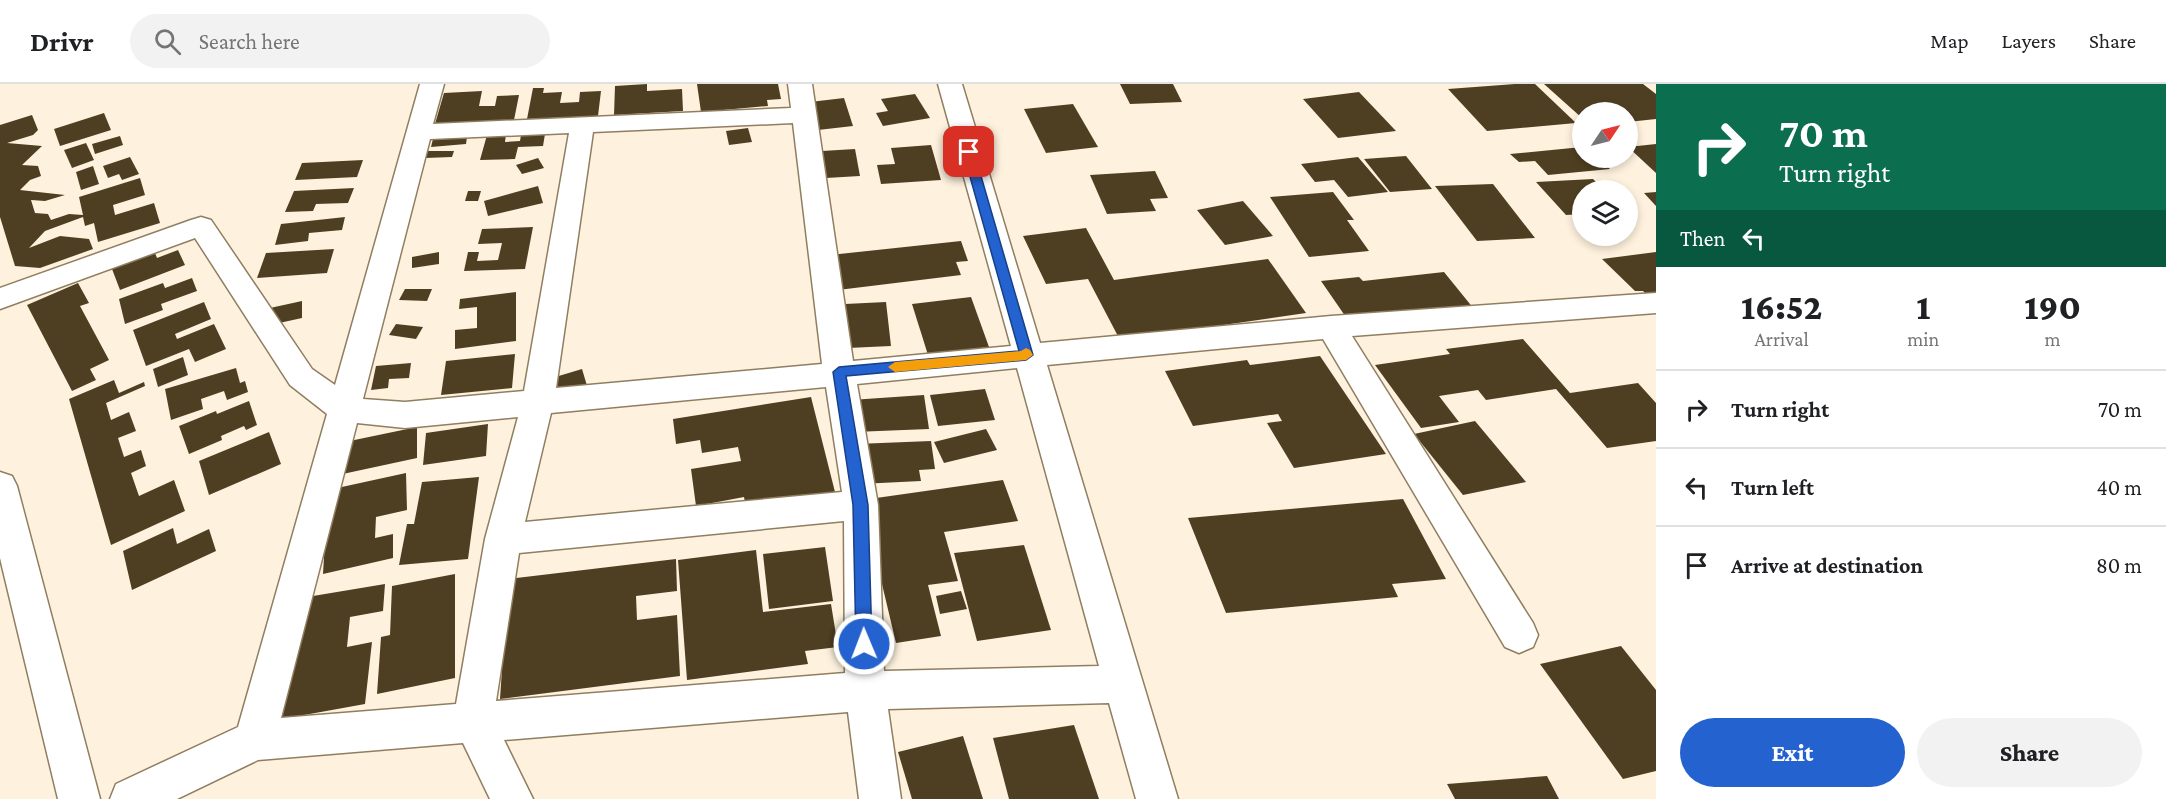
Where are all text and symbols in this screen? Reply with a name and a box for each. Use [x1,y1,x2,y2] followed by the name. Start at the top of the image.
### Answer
[130,14,550,68] search box
[151,25,184,58] icon: search
[30,26,94,57] text: Drivr
[199,29,300,54] text: Search here
[1930,29,1969,53] text: Map
[2002,29,2056,53] text: Layers
[2089,29,2136,53] text: Share
[1572,102,1638,168] north arrow
[1572,102,1638,246] map controls
[1680,108,1758,186] icon: right
[1779,109,1868,156] text: 70 m
[943,126,994,177] pin
[952,135,985,168] icon: arrive
[1779,158,1890,188] text: Turn right
[1572,180,1638,246] button: layers
[1737,222,1770,255] icon: left
[1680,226,1725,251] text: Then
[1741,287,1822,327] text: 16:52
[1916,287,1930,327] text: 1
[2024,287,2081,327] text: 190
[1754,328,1809,350] text: Arrival
[1907,328,1939,350] text: min
[2045,328,2061,350] text: m
[1680,393,1713,426] icon: right
[1731,397,1829,422] text: Turn right
[2098,397,2142,422] text: 70 m
[1680,471,1713,504] icon: left
[1731,475,1814,500] text: Turn left
[2097,475,2142,500] text: 40 m
[1680,549,1713,582] icon: arrive
[1731,553,1923,578] text: Arrive at destination
[2096,553,2142,578] text: 80 m
[832,612,896,676] position arrow
[1680,718,1905,787] button: Exit
[1917,718,2142,787] button: Share

